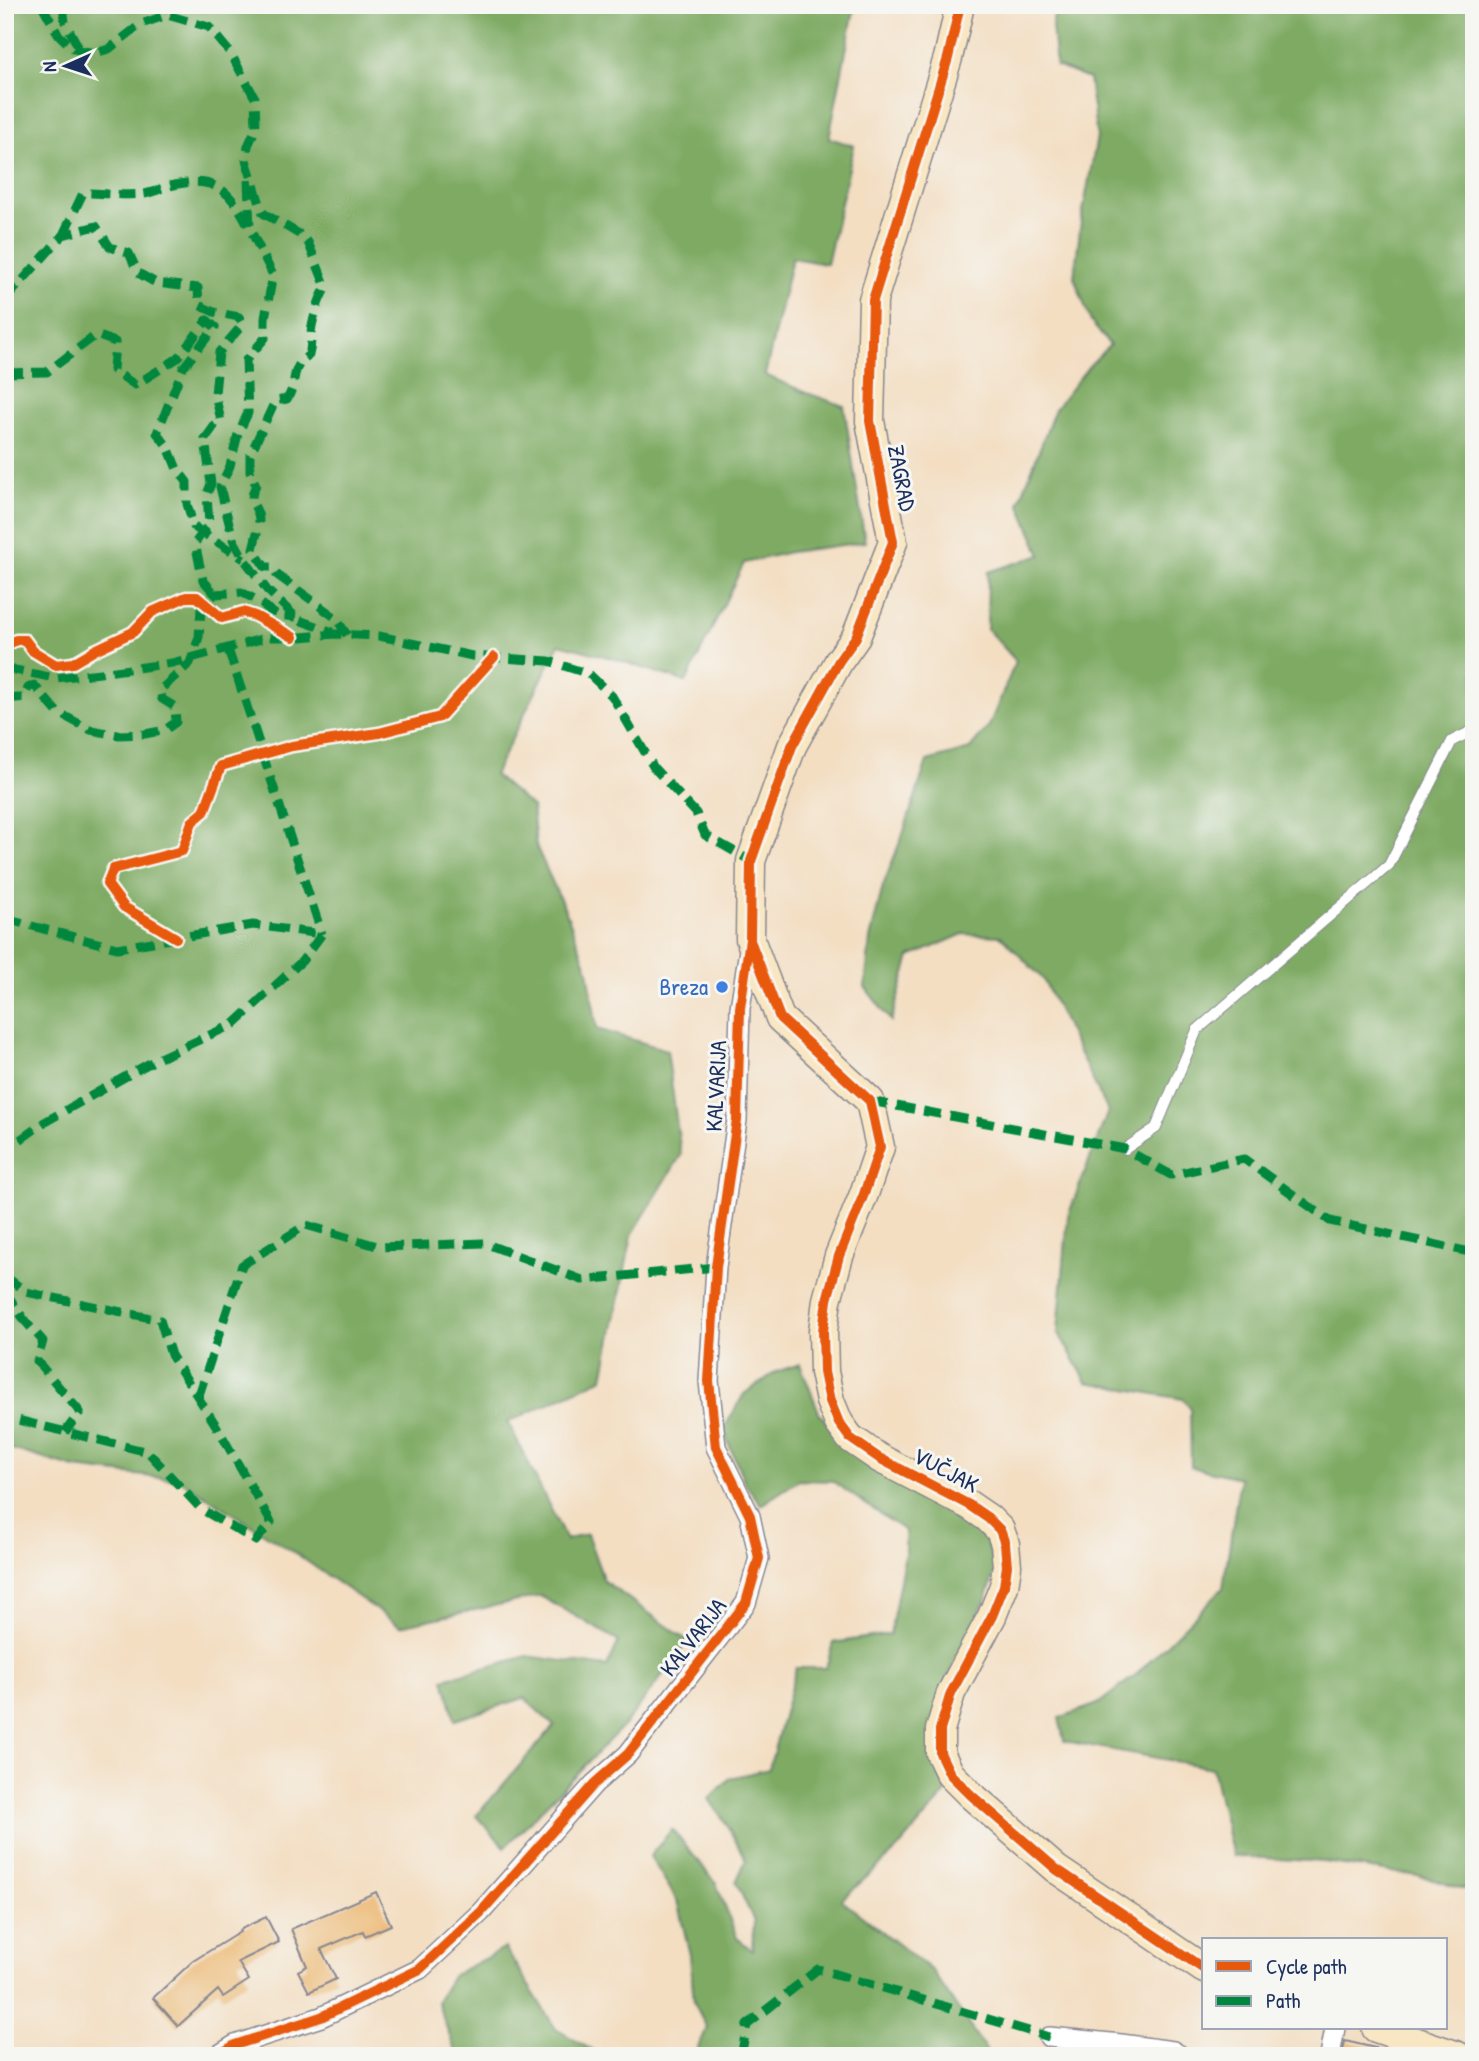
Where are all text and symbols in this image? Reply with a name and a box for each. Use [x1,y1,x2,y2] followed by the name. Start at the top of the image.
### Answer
[32,32,102,102] north arrow
[36,61,62,73] text: N
[881,442,924,514] street label: ZAGRAD
[659,971,708,1002] place label: Breza
[714,979,730,995] marker: Breza
[698,1039,733,1132] street label: KALVARIJA
[908,1439,984,1500] street label: VUČJAK
[652,1591,733,1682] street label: KALVARIJA
[1202,1938,1448,2030] legend
[1266,1952,1347,1981] text: Cycle path
[1266,1986,1301,2015] text: Path

